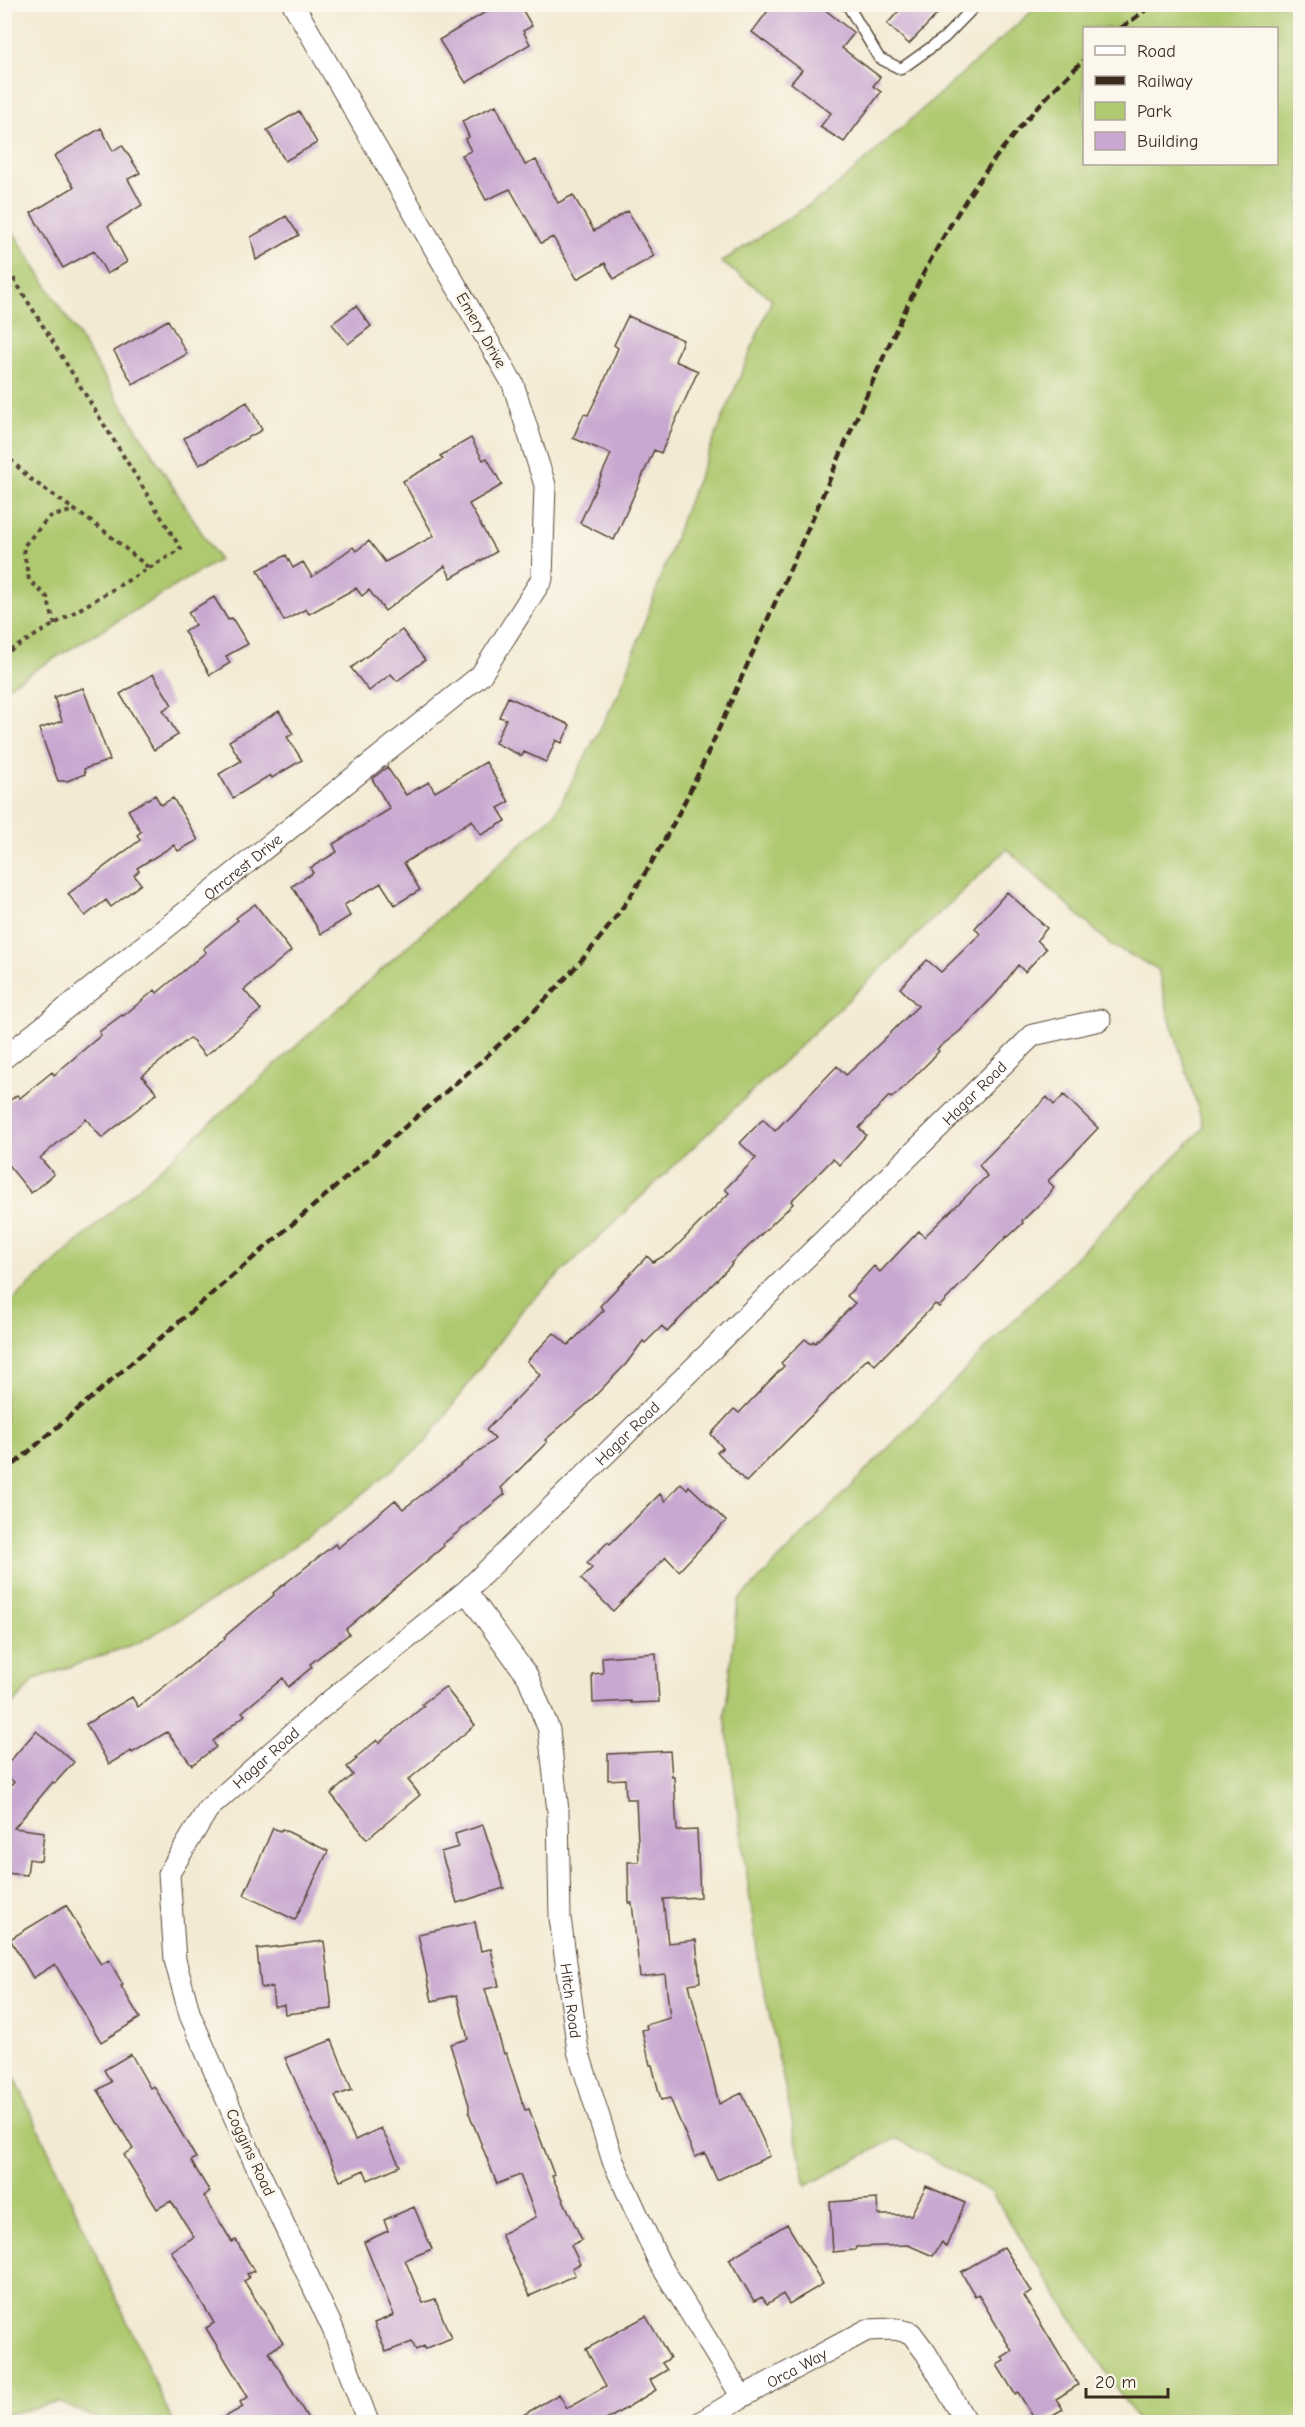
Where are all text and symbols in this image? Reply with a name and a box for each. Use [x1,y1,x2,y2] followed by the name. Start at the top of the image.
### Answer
[1083,27,1278,165] legend
[1137,41,1176,62] text: Road
[1137,71,1194,92] text: Railway
[1137,101,1172,122] text: Park
[1137,131,1199,152] text: Building
[452,290,510,371] street label: Emery Drive
[200,830,286,904] street label: Orrcrest Drive
[939,1058,1011,1129] street label: Hagar Road
[592,1398,664,1469] street label: Hagar Road
[229,1724,303,1793] street label: Hagar Road
[556,1962,584,2039] street label: Hitch Road
[222,2106,278,2199] street label: Coggins Road
[764,2345,831,2392] street label: Orca Way
[1086,2361,1168,2399] scale bar
[1095,2372,1136,2393] text: 20 m

